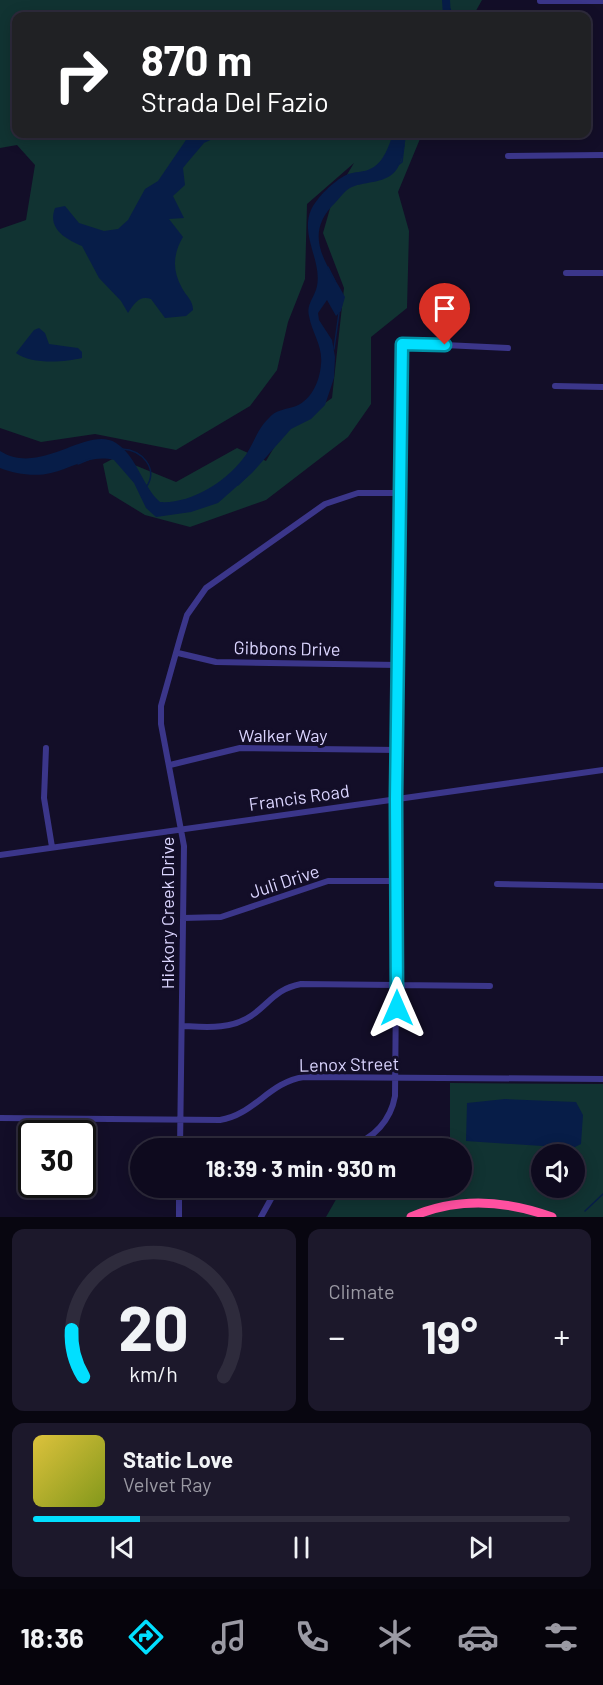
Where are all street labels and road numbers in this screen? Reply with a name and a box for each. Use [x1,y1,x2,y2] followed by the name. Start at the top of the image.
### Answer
[233,636,341,660] street label: Gibbons Drive
[238,724,328,746] street label: Walker Way
[247,779,351,815] street label: Francis Road
[156,837,178,989] street label: Hickory Creek Drive
[246,859,322,903] street label: Juli Drive
[299,1052,399,1076] street label: Lenox Street

